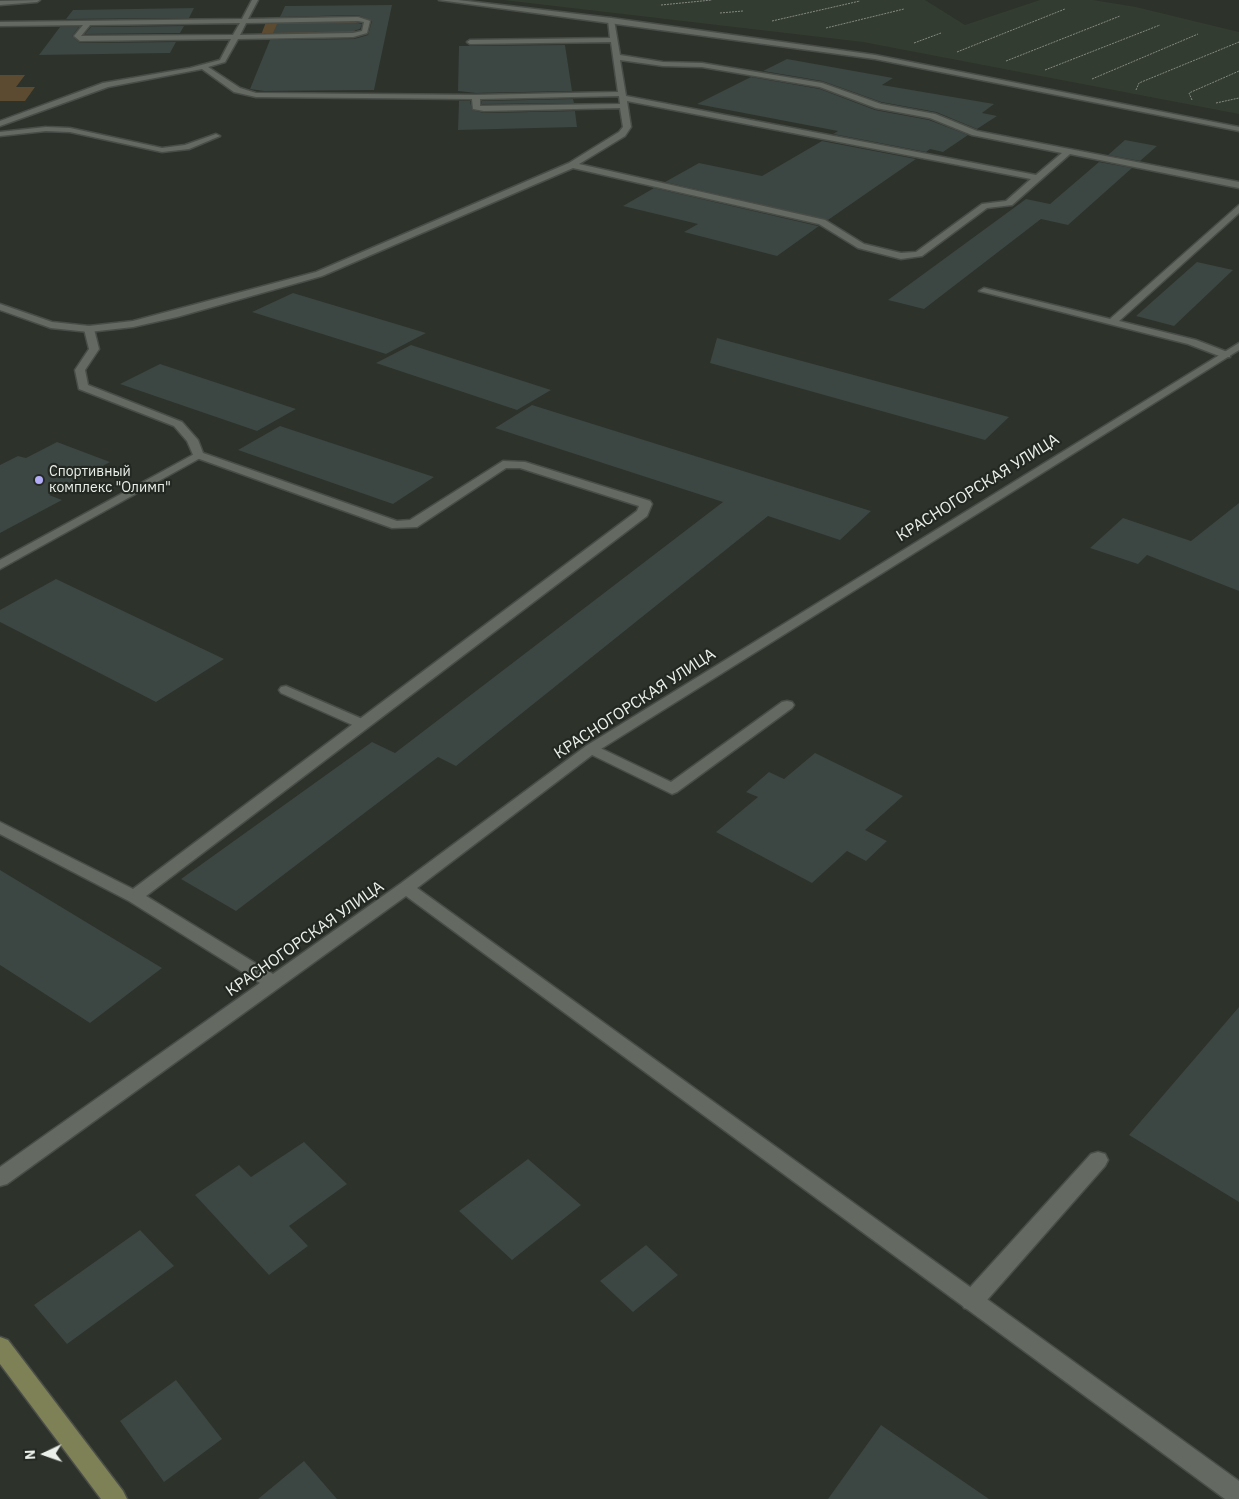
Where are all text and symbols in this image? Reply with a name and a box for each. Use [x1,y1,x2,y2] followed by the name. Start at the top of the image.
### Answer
[893,430,1063,546] street label: КРАСНОГОРСКАЯ УЛИЦА
[49,464,171,497] place label: Спортивный комплекс "Олимп"
[33,474,45,486] marker: Спортивный комплекс "Олимп"
[551,645,719,763] street label: КРАСНОГОРСКАЯ УЛИЦА
[222,877,388,1001] street label: КРАСНОГОРСКАЯ УЛИЦА
[20,1429,70,1479] north arrow
[21,1449,39,1460] text: N

